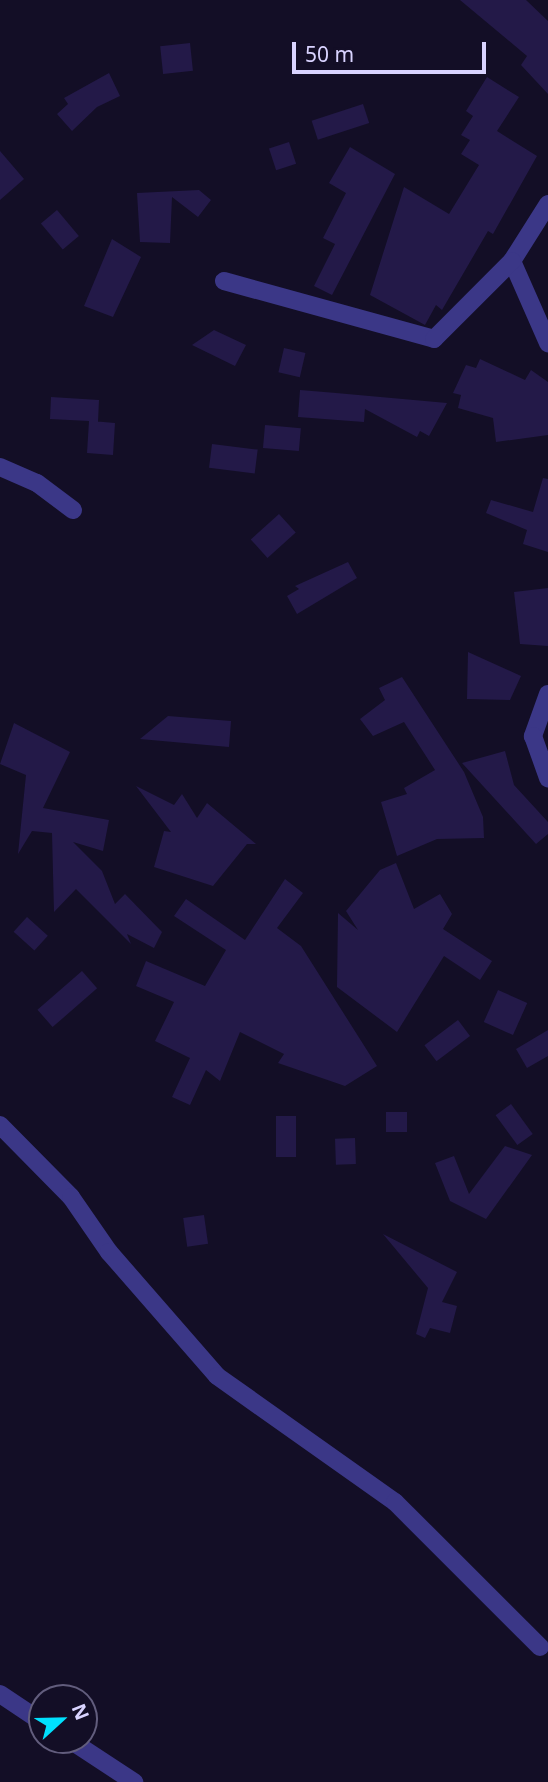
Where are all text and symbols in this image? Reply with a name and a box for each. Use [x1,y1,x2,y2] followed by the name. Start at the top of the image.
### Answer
[296,28,490,72] scale bar
[305,40,354,68] text: 50 m
[28,1684,98,1754] north arrow
[66,1700,96,1724] text: N

